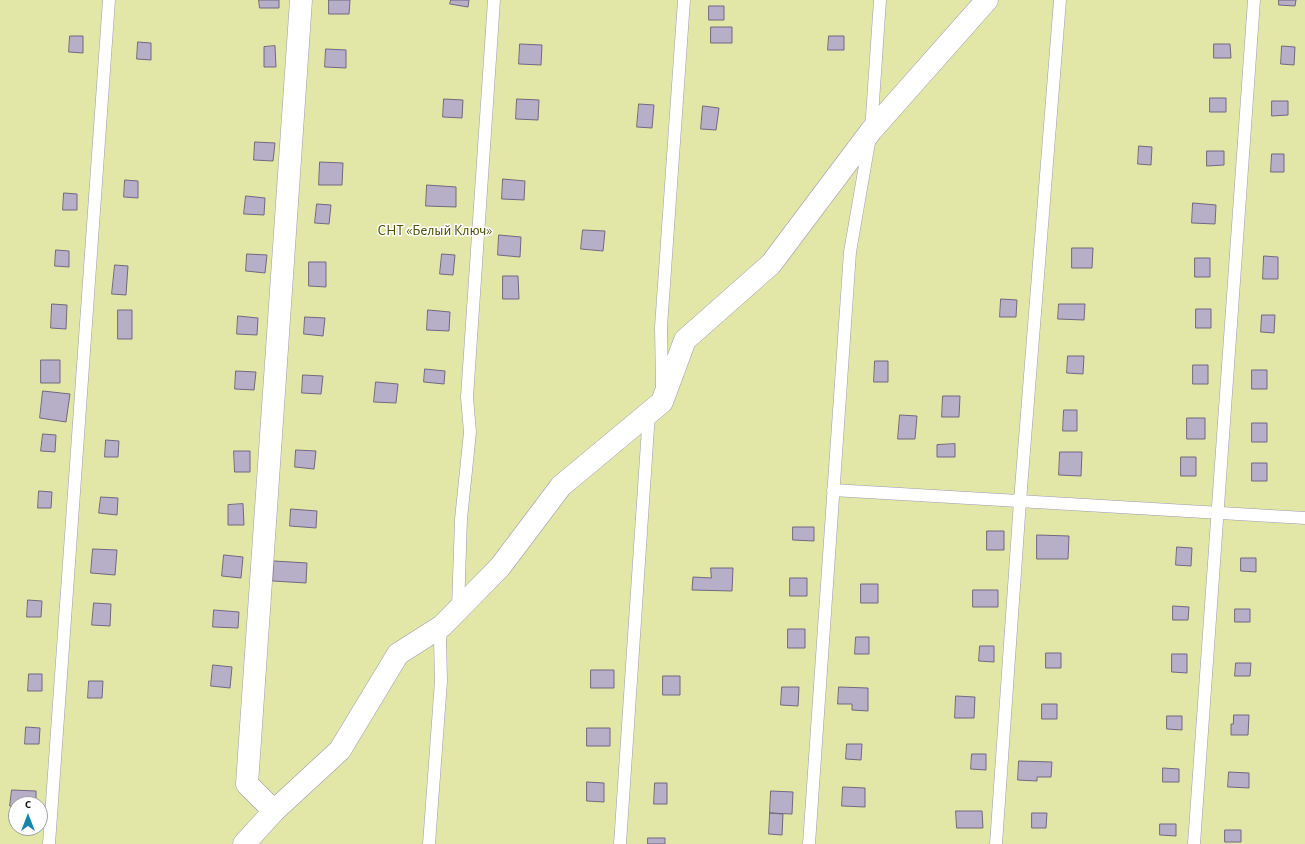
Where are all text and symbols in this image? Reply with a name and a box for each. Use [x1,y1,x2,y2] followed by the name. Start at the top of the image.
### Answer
[378,221,492,239] park label: СНТ «Белый Ключ»
[8,796,48,836] north arrow
[25,799,31,810] text: С

